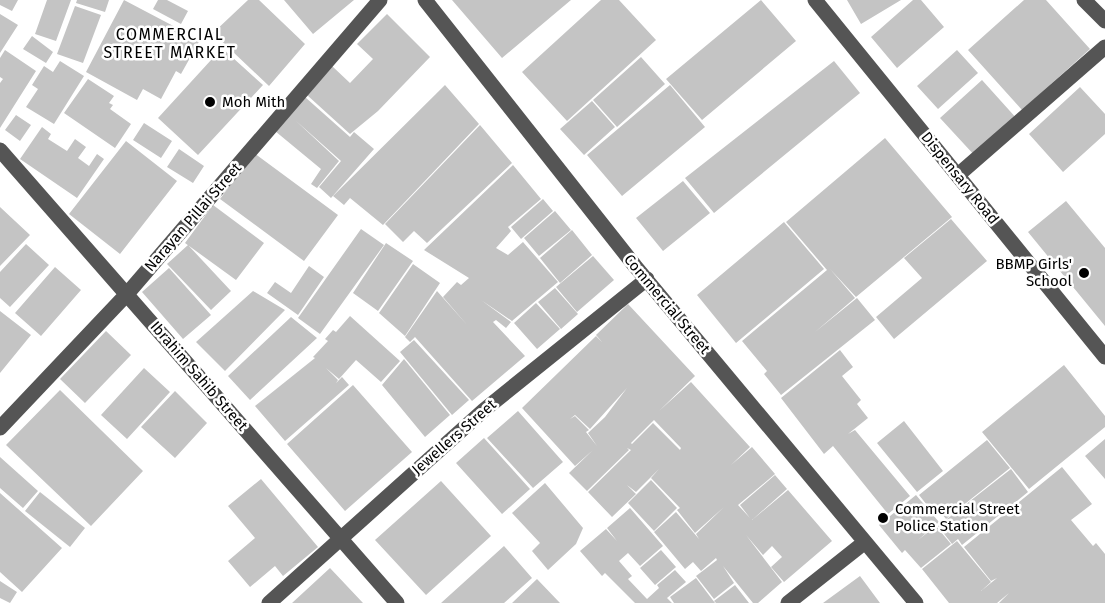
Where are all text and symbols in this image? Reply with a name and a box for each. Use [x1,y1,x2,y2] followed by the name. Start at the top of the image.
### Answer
[103,25,237,62] district label: COMMERCIAL STREET MARKET
[222,93,285,111] place label: Moh Mith
[203,95,217,109] marker: Moh Mith
[917,128,1003,228] street label: Dispensary Road
[141,158,246,275] street label: Narayan Pillai Street
[620,251,714,358] street label: Commercial Street
[995,255,1073,290] place label: BBMP Girls' School
[1077,266,1091,280] marker: BBMP Girls' School
[146,317,252,435] street label: Ibrahim Sahib Street
[408,395,500,479] street label: Jewellers Street
[895,500,1020,535] place label: Commercial Street Police Station
[876,511,890,525] marker: Commercial Street Police Station

